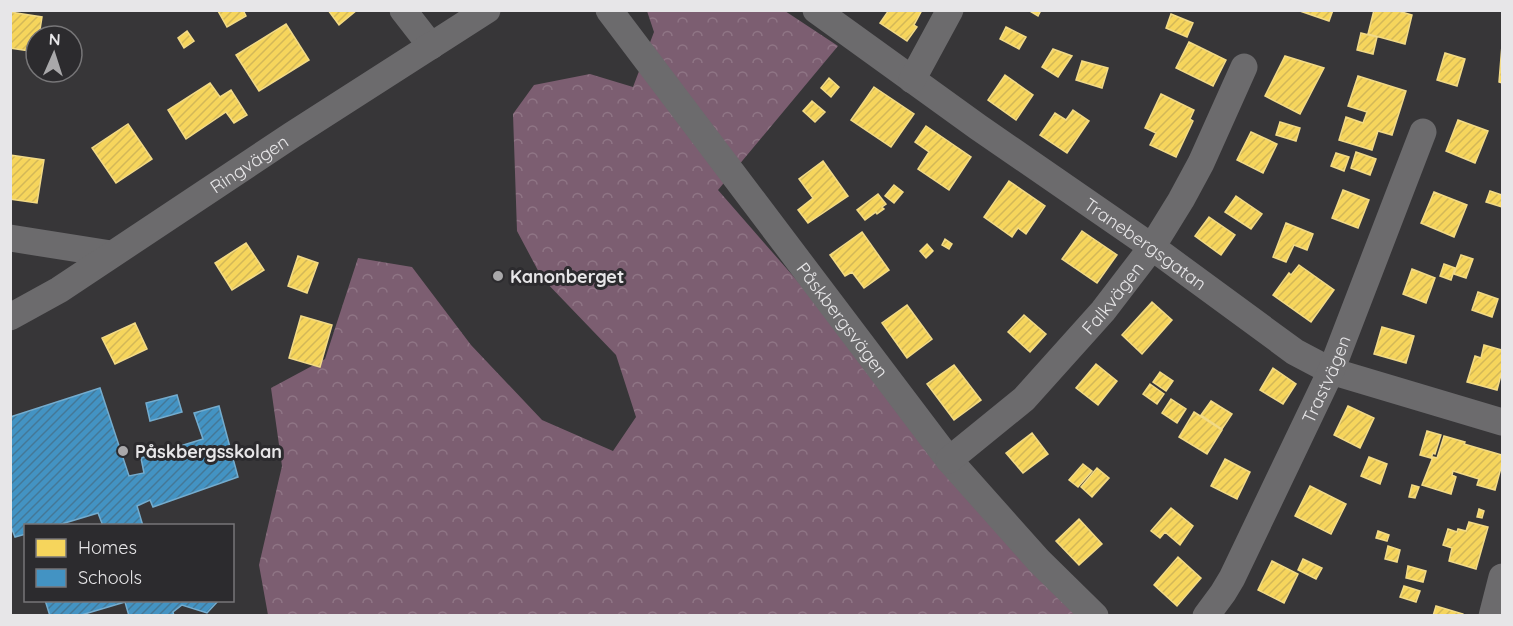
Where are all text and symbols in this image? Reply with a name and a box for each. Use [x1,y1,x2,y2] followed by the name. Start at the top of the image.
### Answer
[24,24,84,84] north arrow
[48,29,61,49] text: N
[205,129,292,198] street label: Ringvägen
[1080,192,1211,295] street label: Tranebergsgatan
[792,257,894,382] street label: Påskbergsvägen
[1076,257,1148,339] street label: Falkvägen
[510,265,624,288] place label: Kanonberget
[491,269,505,283] marker: Kanonberget
[1296,332,1355,427] street label: Trastvägen
[135,440,282,463] place label: Påskbergsskolan
[116,444,130,458] marker: Påskbergsskolan
[24,524,234,602] legend
[78,536,137,559] text: Homes
[78,566,142,589] text: Schools

